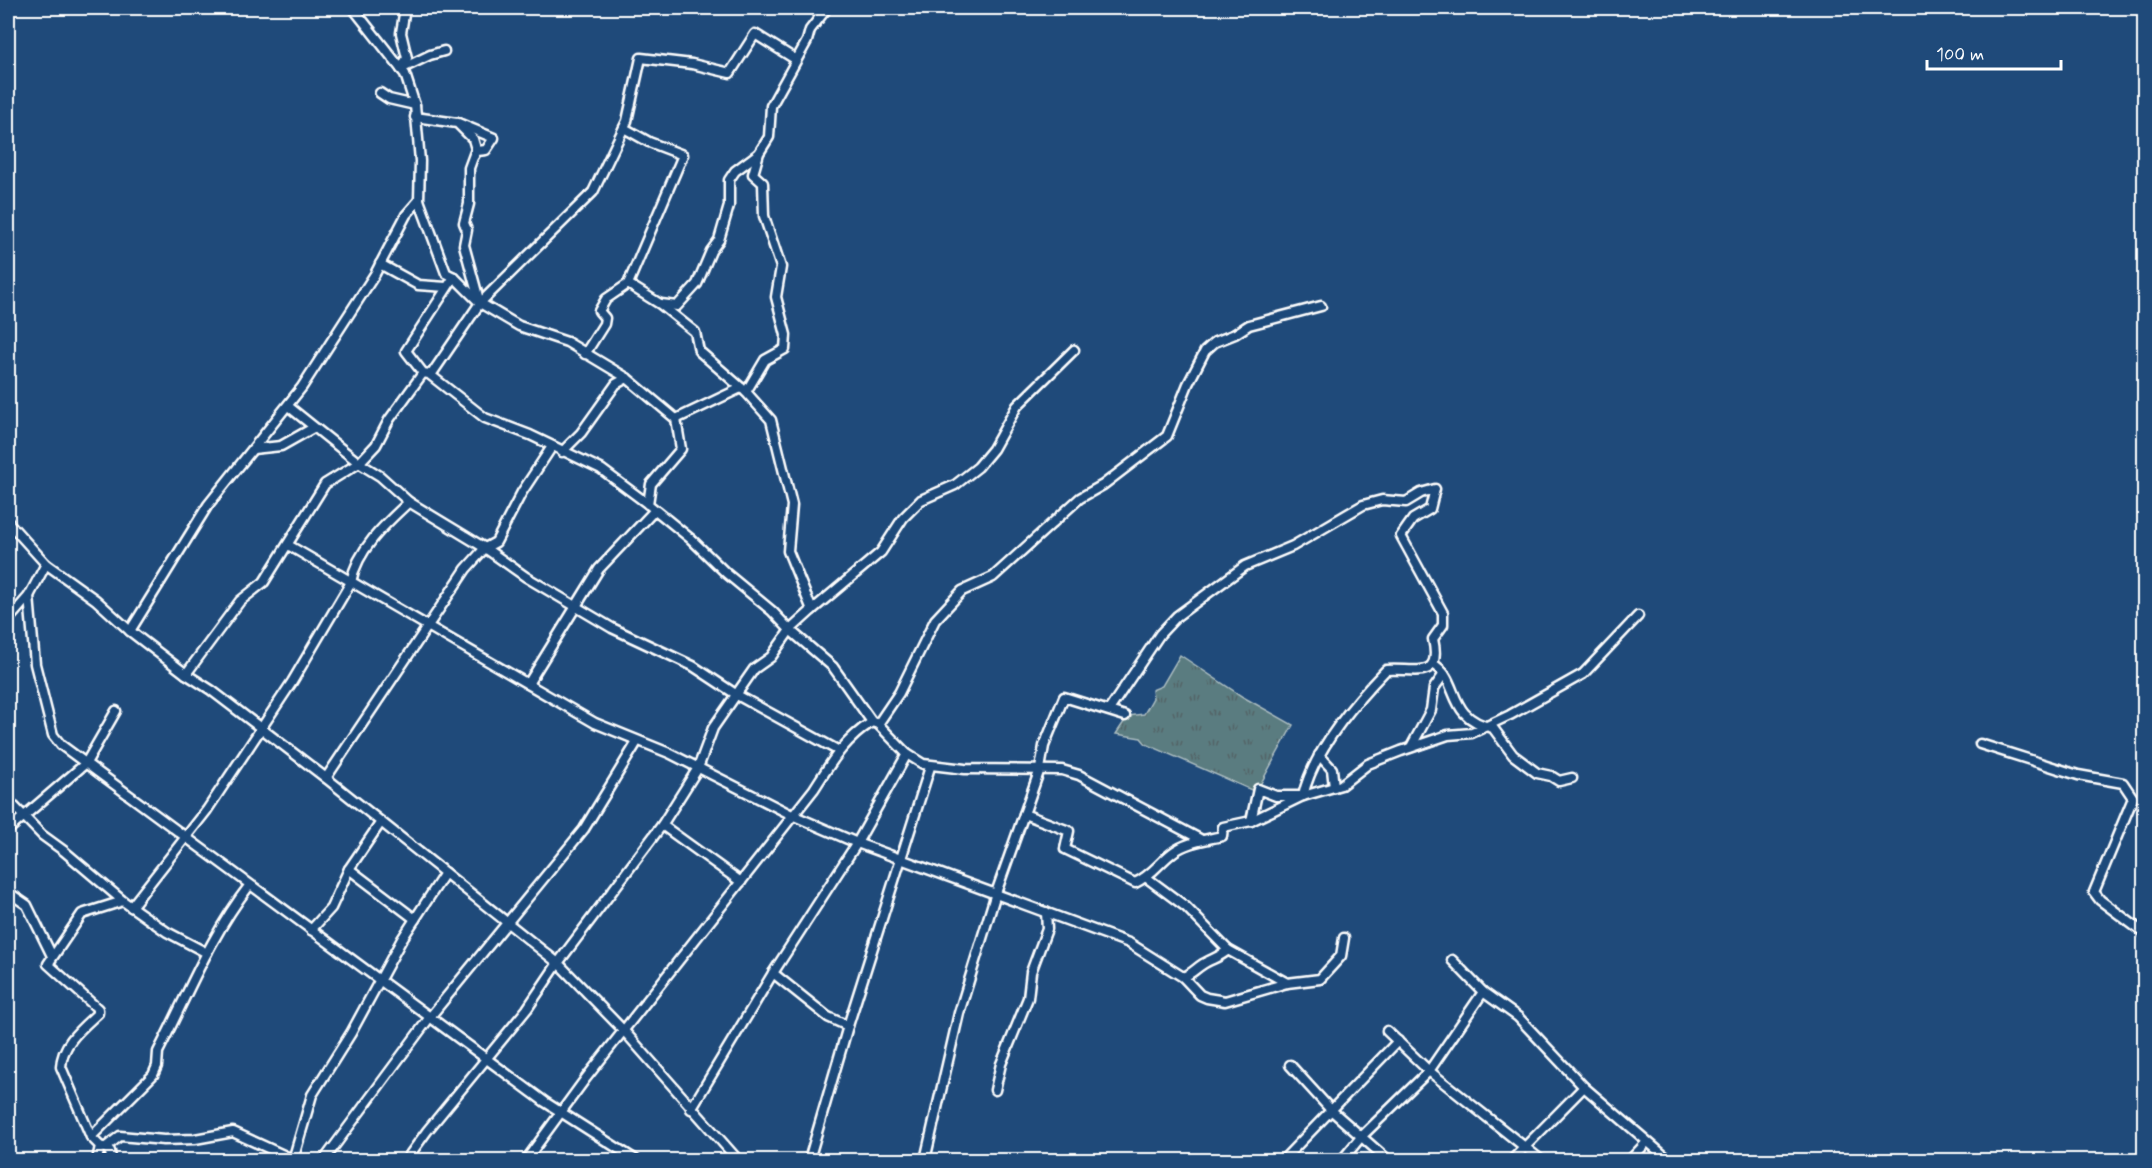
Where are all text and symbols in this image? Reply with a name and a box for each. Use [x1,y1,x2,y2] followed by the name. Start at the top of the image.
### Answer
[1927,33,2060,71] scale bar
[1936,43,1984,67] text: 100 m

